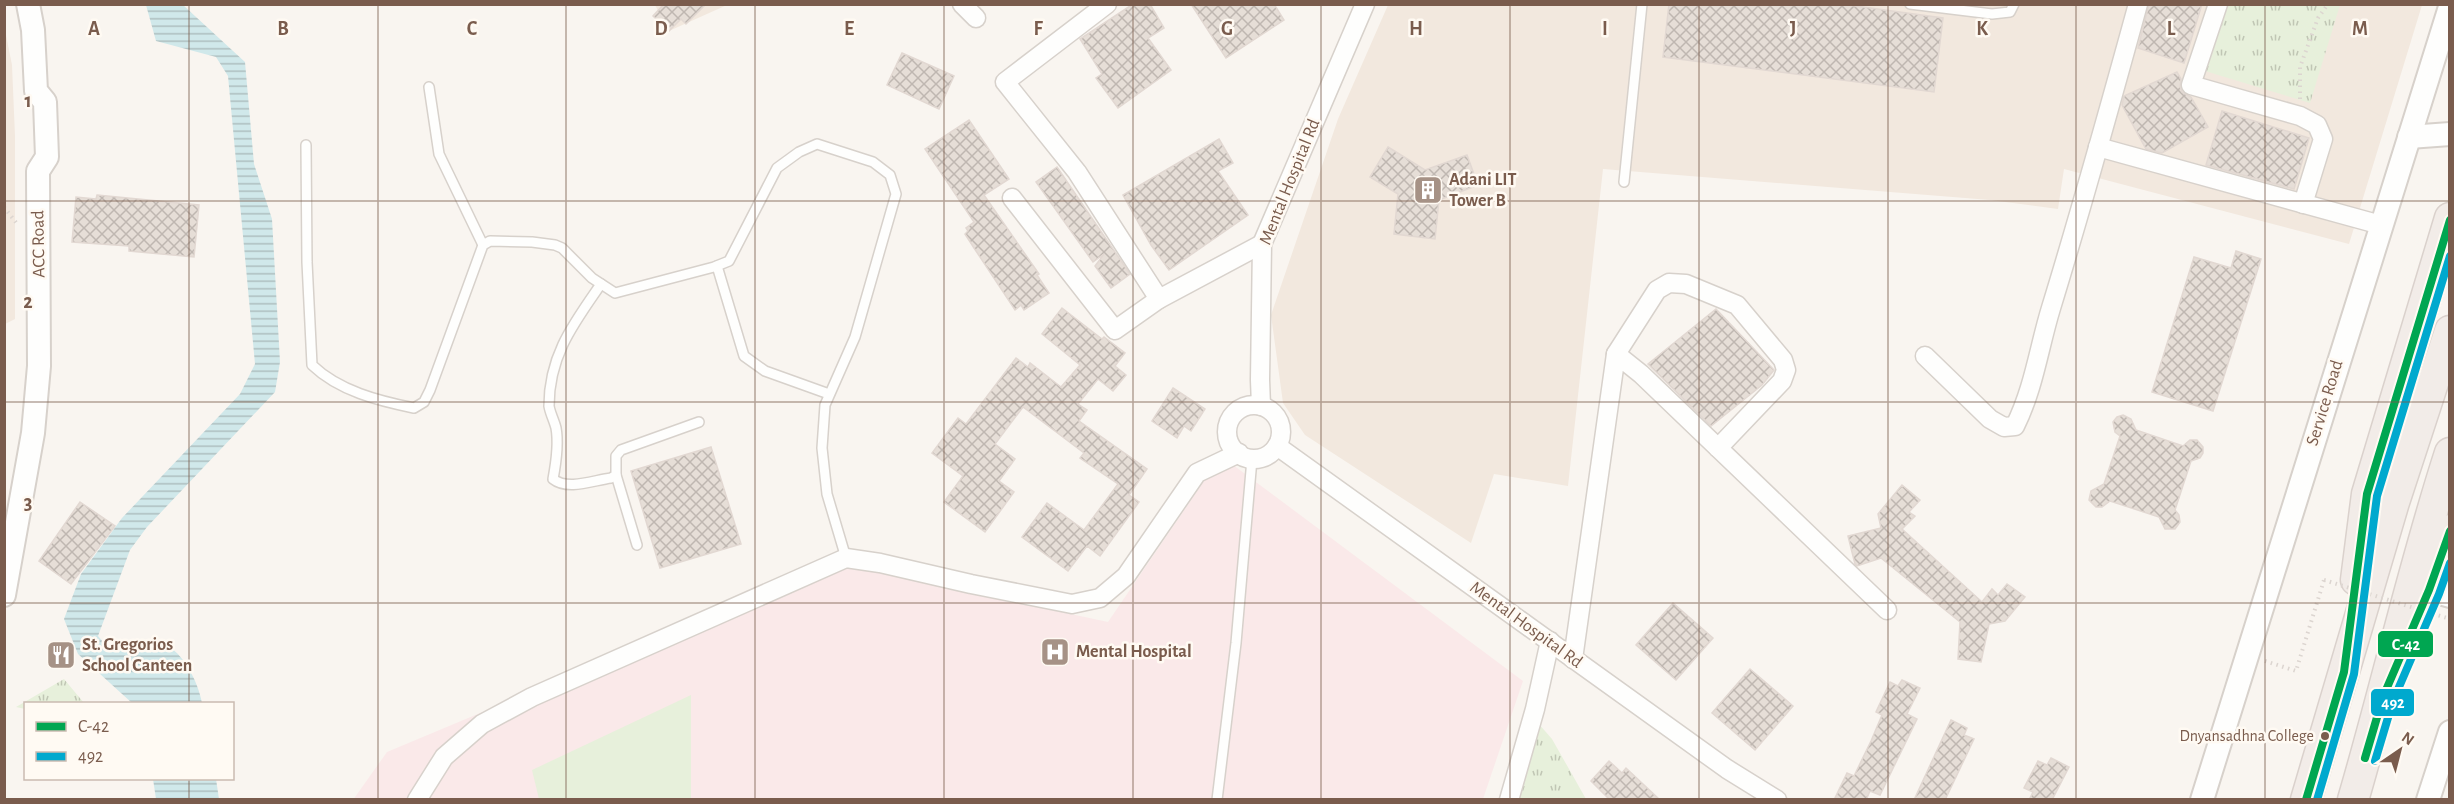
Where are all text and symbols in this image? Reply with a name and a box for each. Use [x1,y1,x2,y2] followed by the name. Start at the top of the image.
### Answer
[88,19,100,39] text: A
[277,19,289,39] text: B
[467,19,478,39] text: C
[654,19,668,39] text: D
[844,19,854,39] text: E
[1033,19,1043,39] text: F
[1221,19,1233,39] text: G
[1409,19,1423,39] text: H
[1602,19,1608,39] text: I
[1790,19,1796,39] text: J
[1976,19,1988,39] text: K
[2167,19,2176,39] text: L
[2352,19,2368,39] text: M
[24,91,32,111] text: 1
[1257,116,1323,248] street label: Mental Hospital Rd
[1449,171,1516,210] place label: Adani LIT Tower B
[1412,174,1444,206] building icon: Adani LIT Tower B
[29,210,49,278] street label: ACC Road
[23,292,33,312] text: 2
[2303,358,2347,448] street label: Service Road
[24,493,32,513] text: 3
[1466,578,1586,672] street label: Mental Hospital Rd
[2377,630,2434,658] line badge: C-42
[82,636,192,675] place label: St. Gregorios School Canteen
[1039,636,1071,668] hospital icon: Mental Hospital
[2392,637,2421,653] text: C-42
[45,639,77,671] restaurant icon: St. Gregorios School Canteen
[1076,643,1192,661] place label: Mental Hospital
[2370,688,2415,717] line badge: 492
[2381,695,2405,711] text: 492
[24,702,234,780] legend
[78,718,109,736] text: C-42
[2370,720,2430,780] north arrow
[2179,728,2314,745] place label: Dnyansadhna College
[2399,729,2417,748] text: N
[2319,730,2331,742] marker: Dnyansadhna College
[78,748,103,766] text: 492

